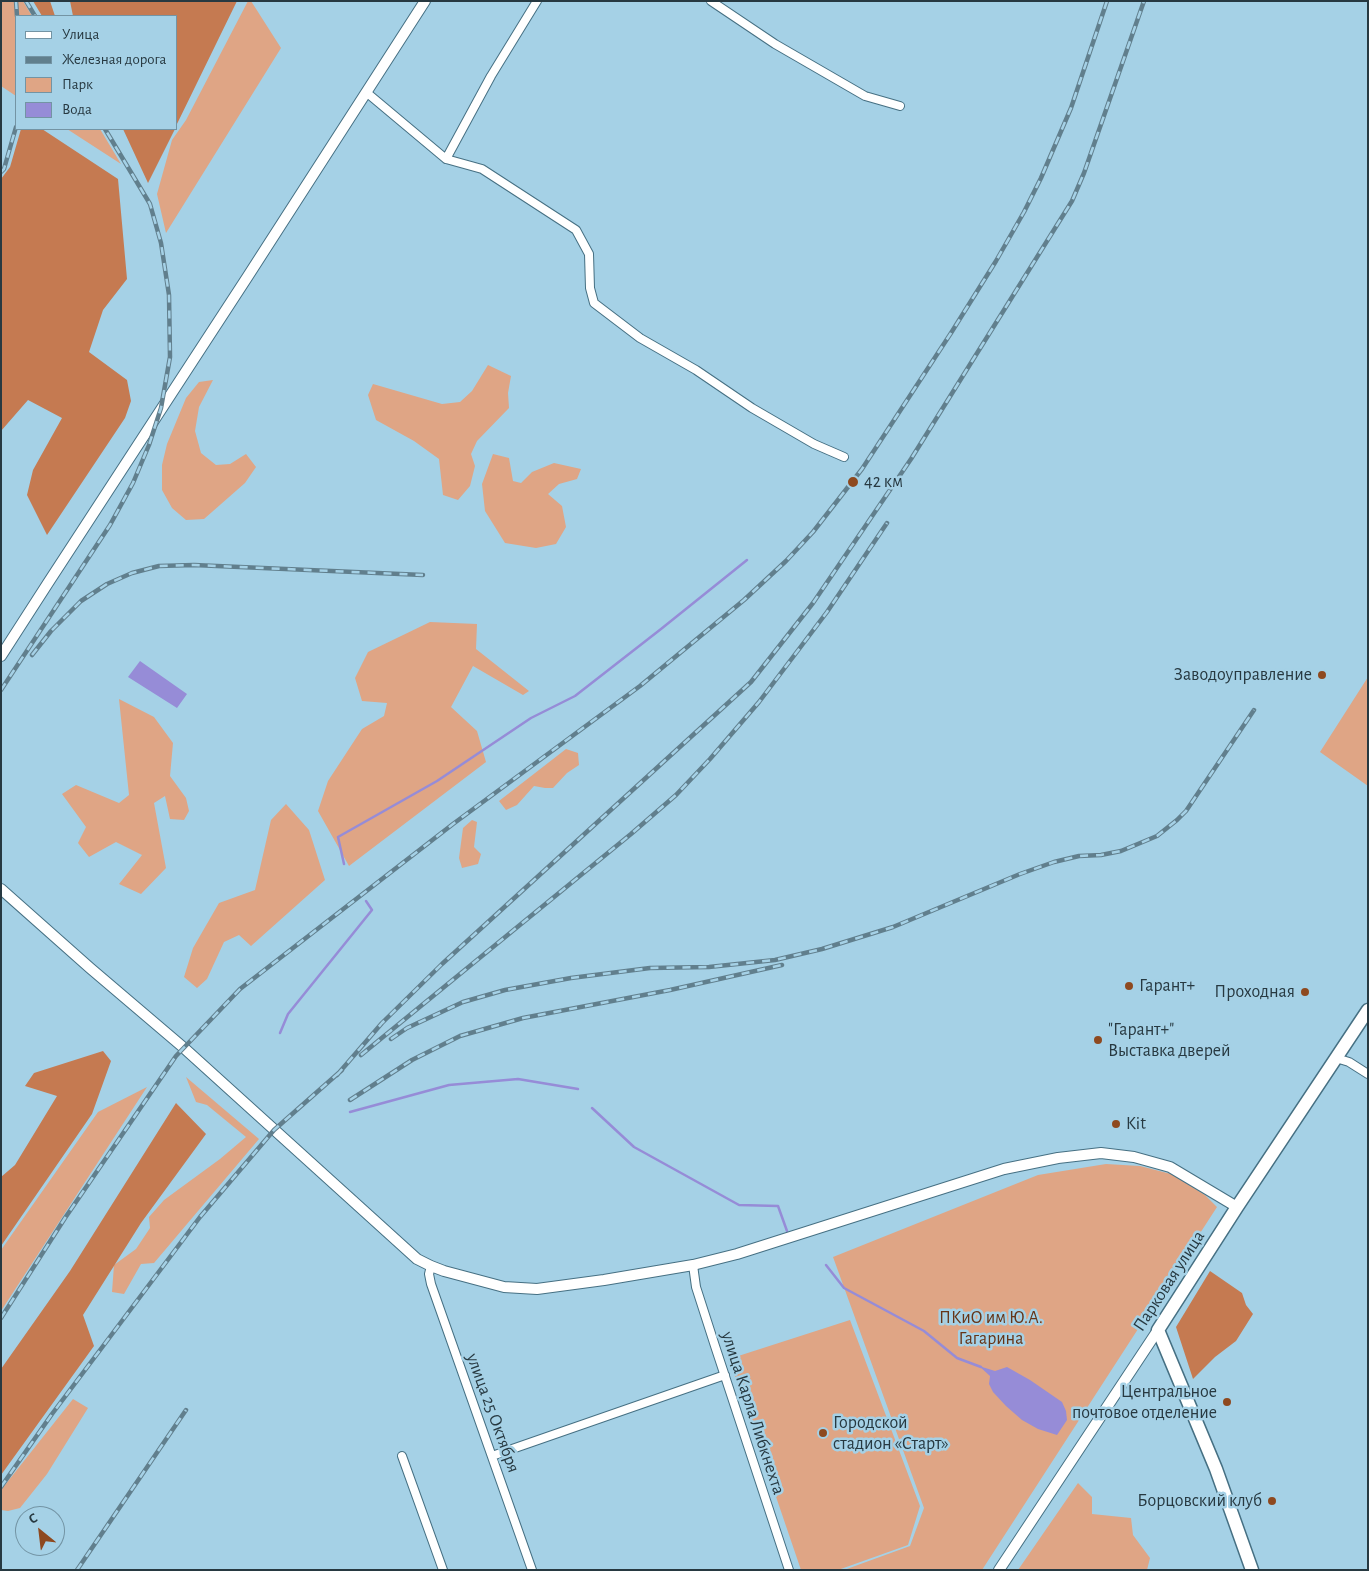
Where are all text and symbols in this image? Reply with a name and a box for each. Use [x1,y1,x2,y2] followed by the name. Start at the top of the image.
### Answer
[15,15,178,130] legend
[62,27,99,42] text: Улица
[62,52,166,67] text: Железная дорога
[62,77,93,92] text: Парк
[62,102,92,117] text: Вода
[864,471,903,493] place label: 42 км
[846,475,860,489] marker: 42 км
[1174,664,1312,686] place label: Заводоуправление
[1316,669,1328,681] marker: Заводоуправление
[1139,975,1195,997] place label: Гарант+
[1123,980,1135,992] marker: Гарант+
[1214,981,1295,1003] place label: Проходная
[1299,986,1311,998] marker: Проходная
[1108,1019,1231,1062] place label: "Гарант+" Выставка дверей
[1092,1034,1104,1046] marker: "Гарант+" Выставка дверей
[1126,1113,1146,1135] place label: Kit
[1110,1118,1122,1130] marker: Kit
[1128,1227,1210,1335] street label: Парковая улица
[939,1307,1043,1350] park label: ПКиО им Ю.А. Гагарина
[716,1329,790,1497] street label: улица Карла Либкнехта
[461,1350,525,1476] street label: улица 25 Октября
[1072,1381,1217,1424] place label: Центральное почтовое отделение
[1221,1396,1233,1408] marker: Центральное почтовое отделение
[833,1412,949,1455] place label: Городской стадион «Старт»
[817,1427,829,1439] marker: Городской стадион «Старт»
[1137,1490,1262,1512] place label: Борцовский клуб
[1266,1495,1278,1507] marker: Борцовский клуб
[15,1506,65,1556] north arrow
[26,1511,40,1527] text: С

